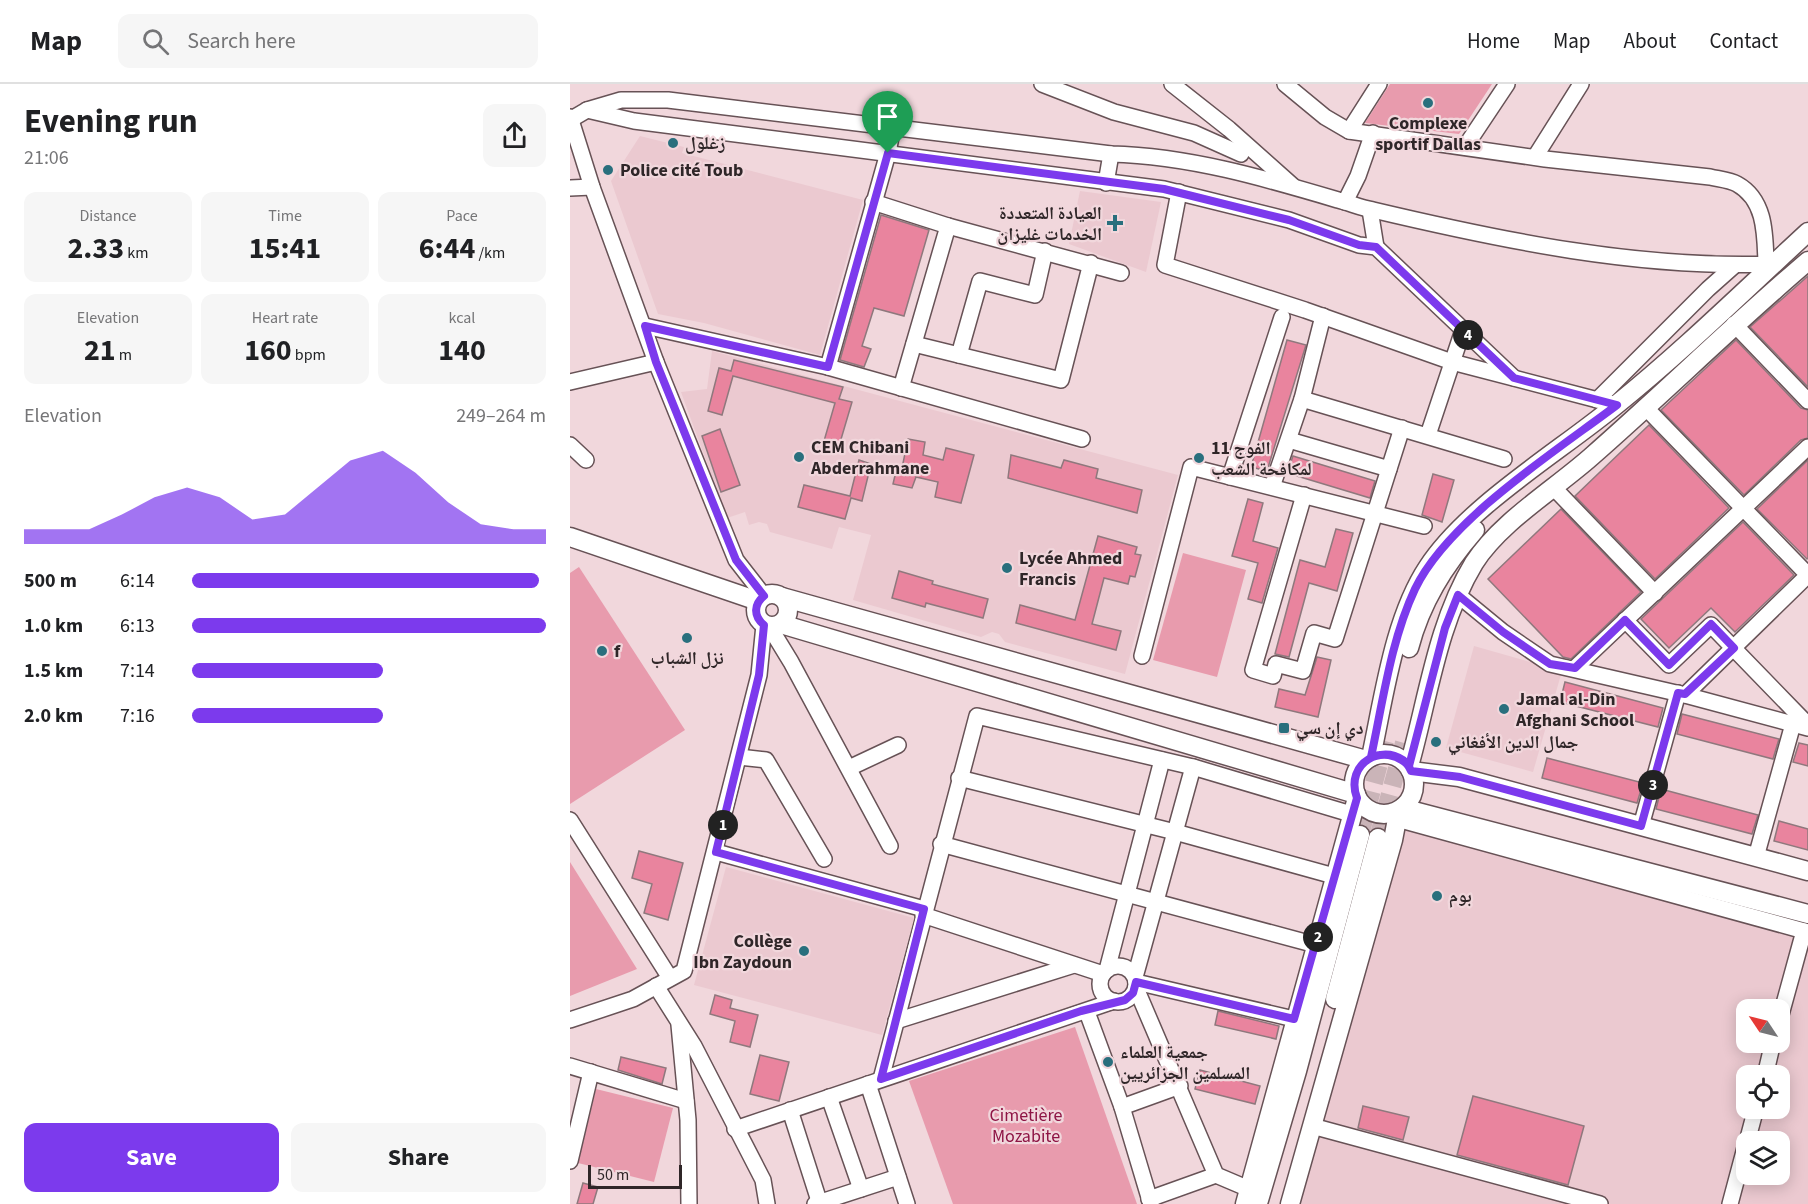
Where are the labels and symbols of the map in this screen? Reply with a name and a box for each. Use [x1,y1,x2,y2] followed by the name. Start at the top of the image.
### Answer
[862,91,913,153] pin
[1421,96,1435,110] marker: Complexe sportif Dallas
[1375,111,1481,157] place label: Complexe sportif Dallas
[685,131,726,156] place label: زغلول
[666,136,680,150] marker: زغلول
[620,158,743,183] place label: Police cité Toub
[601,163,615,177] marker: Police cité Toub
[997,201,1102,247] place label: العيادة المتعددة الخدمات غليزان
[1106,214,1124,232] marker: العيادة المتعددة الخدمات غليزان
[1453,320,1483,350] pin: 4
[810,435,929,481] place label: CEM Chibani Abderrahmane
[1211,436,1312,482] place label: الفوج 11 لمكافحة الشعب
[792,450,806,464] marker: CEM Chibani Abderrahmane
[1192,451,1206,465] marker: الفوج 11 لمكافحة الشعب
[1019,546,1122,592] place label: Lycée Ahmed Francis
[1000,561,1014,575] marker: Lycée Ahmed Francis
[680,631,694,645] marker: نزل الشباب
[614,639,621,664] place label: f
[595,644,609,658] marker: f
[650,646,724,671] place label: نزل الشباب
[1515,687,1634,733] place label: Jamal al-Din Afghani School
[1497,702,1511,716] marker: Jamal al-Din Afghani School
[1296,716,1364,742] place label: دي إن سي
[1277,721,1291,735] marker: دي إن سي
[1448,730,1579,756] place label: جمال الدين الأفغاني
[1429,735,1443,749] marker: جمال الدين الأفغاني
[1638,770,1668,800] pin: 3
[708,810,738,840] pin: 1
[1449,884,1472,909] place label: بوم
[1430,889,1444,903] marker: بوم
[1303,922,1333,952] pin: 2
[693,929,792,975] place label: Collège Ibn Zaydoun
[797,944,811,958] marker: Collège Ibn Zaydoun
[1736,999,1790,1053] north arrow
[1120,1040,1250,1086] place label: جمعية العلماء المسلمين الجزائريين
[1101,1055,1115,1069] marker: جمعية العلماء المسلمين الجزائريين
[990,1103,1062,1149] park label: Cimetière Mozabite
[588,1162,682,1190] scale bar

